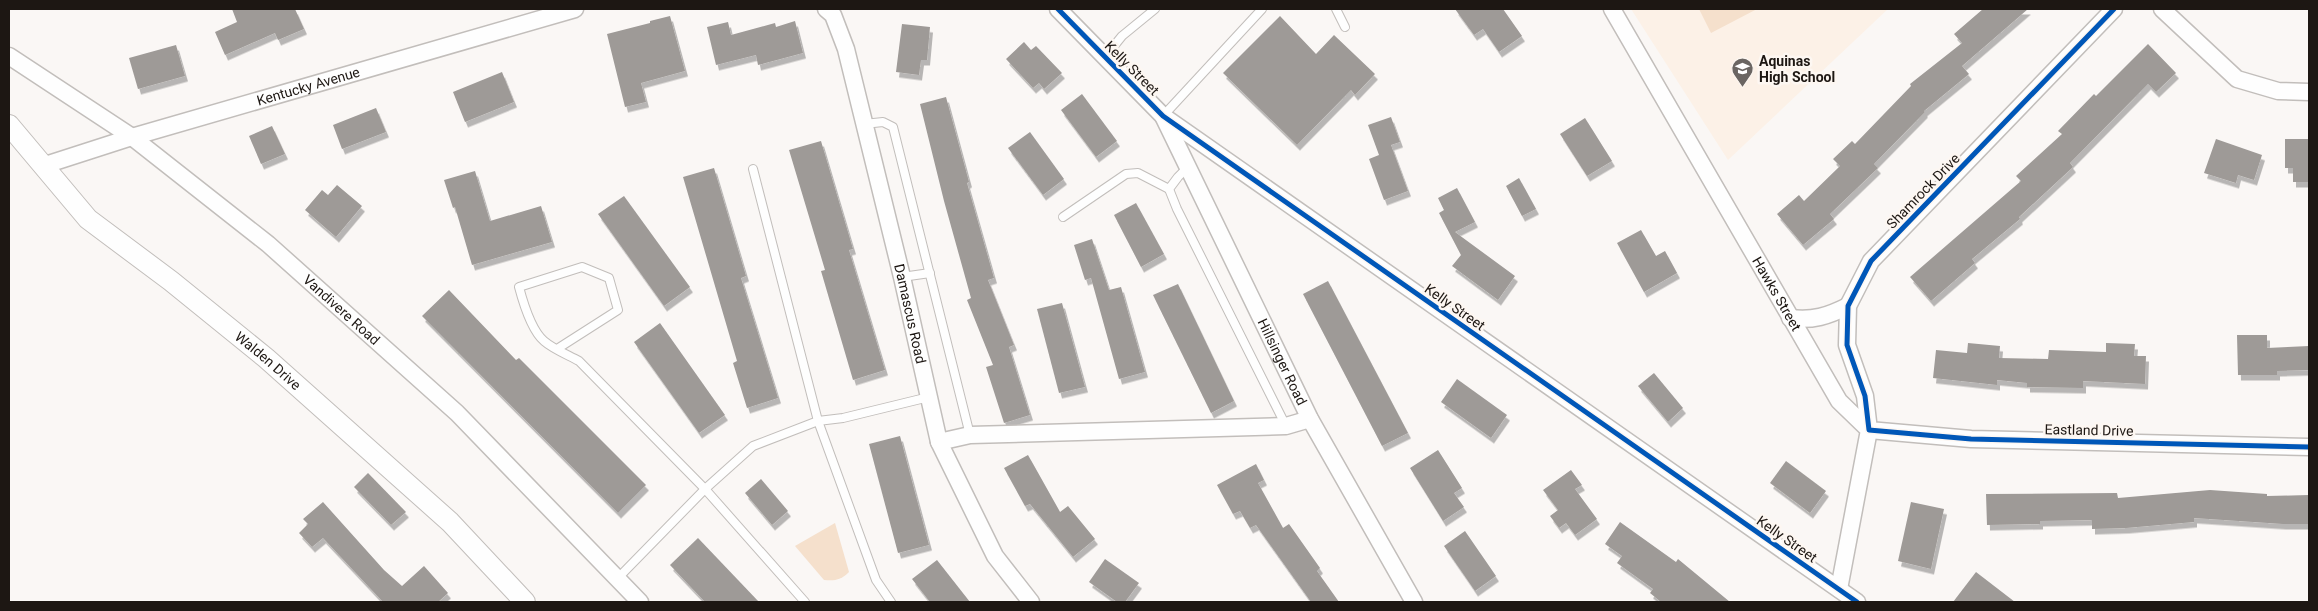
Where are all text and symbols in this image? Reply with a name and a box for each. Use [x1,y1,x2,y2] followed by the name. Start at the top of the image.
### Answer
[1102,38,1163,99] street label: Kelly Street
[1759,53,1835,85] place label: Aquinas High School
[1731,57,1755,88] school or university icon: Aquinas High School
[255,64,362,109] street label: Kentucky Avenue
[1883,150,1963,232] street label: Shamrock Drive
[1749,254,1805,334] street label: Hawks Street
[891,262,929,365] street label: Damascus Road
[300,271,383,348] street label: Vandivere Road
[1422,280,1489,334] street label: Kelly Street
[1254,316,1310,408] street label: Hillsinger Road
[232,328,304,393] street label: Walden Drive
[2044,421,2134,439] street label: Eastland Drive
[1754,512,1821,566] street label: Kelly Street

